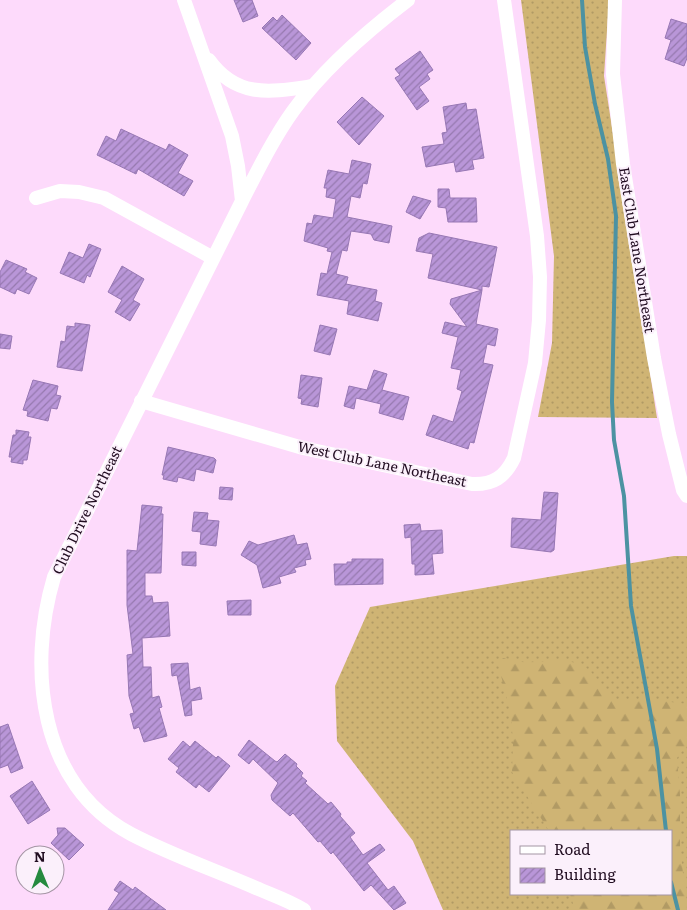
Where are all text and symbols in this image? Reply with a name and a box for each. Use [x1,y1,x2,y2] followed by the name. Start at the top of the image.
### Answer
[615,166,661,335] street label: East Club Lane Northeast
[296,435,469,491] street label: West Club Lane Northeast
[46,442,126,577] street label: Club Drive Northeast
[510,830,672,895] legend
[554,837,590,860] text: Road
[15,845,65,895] north arrow
[34,846,46,866] text: N
[554,862,616,885] text: Building

